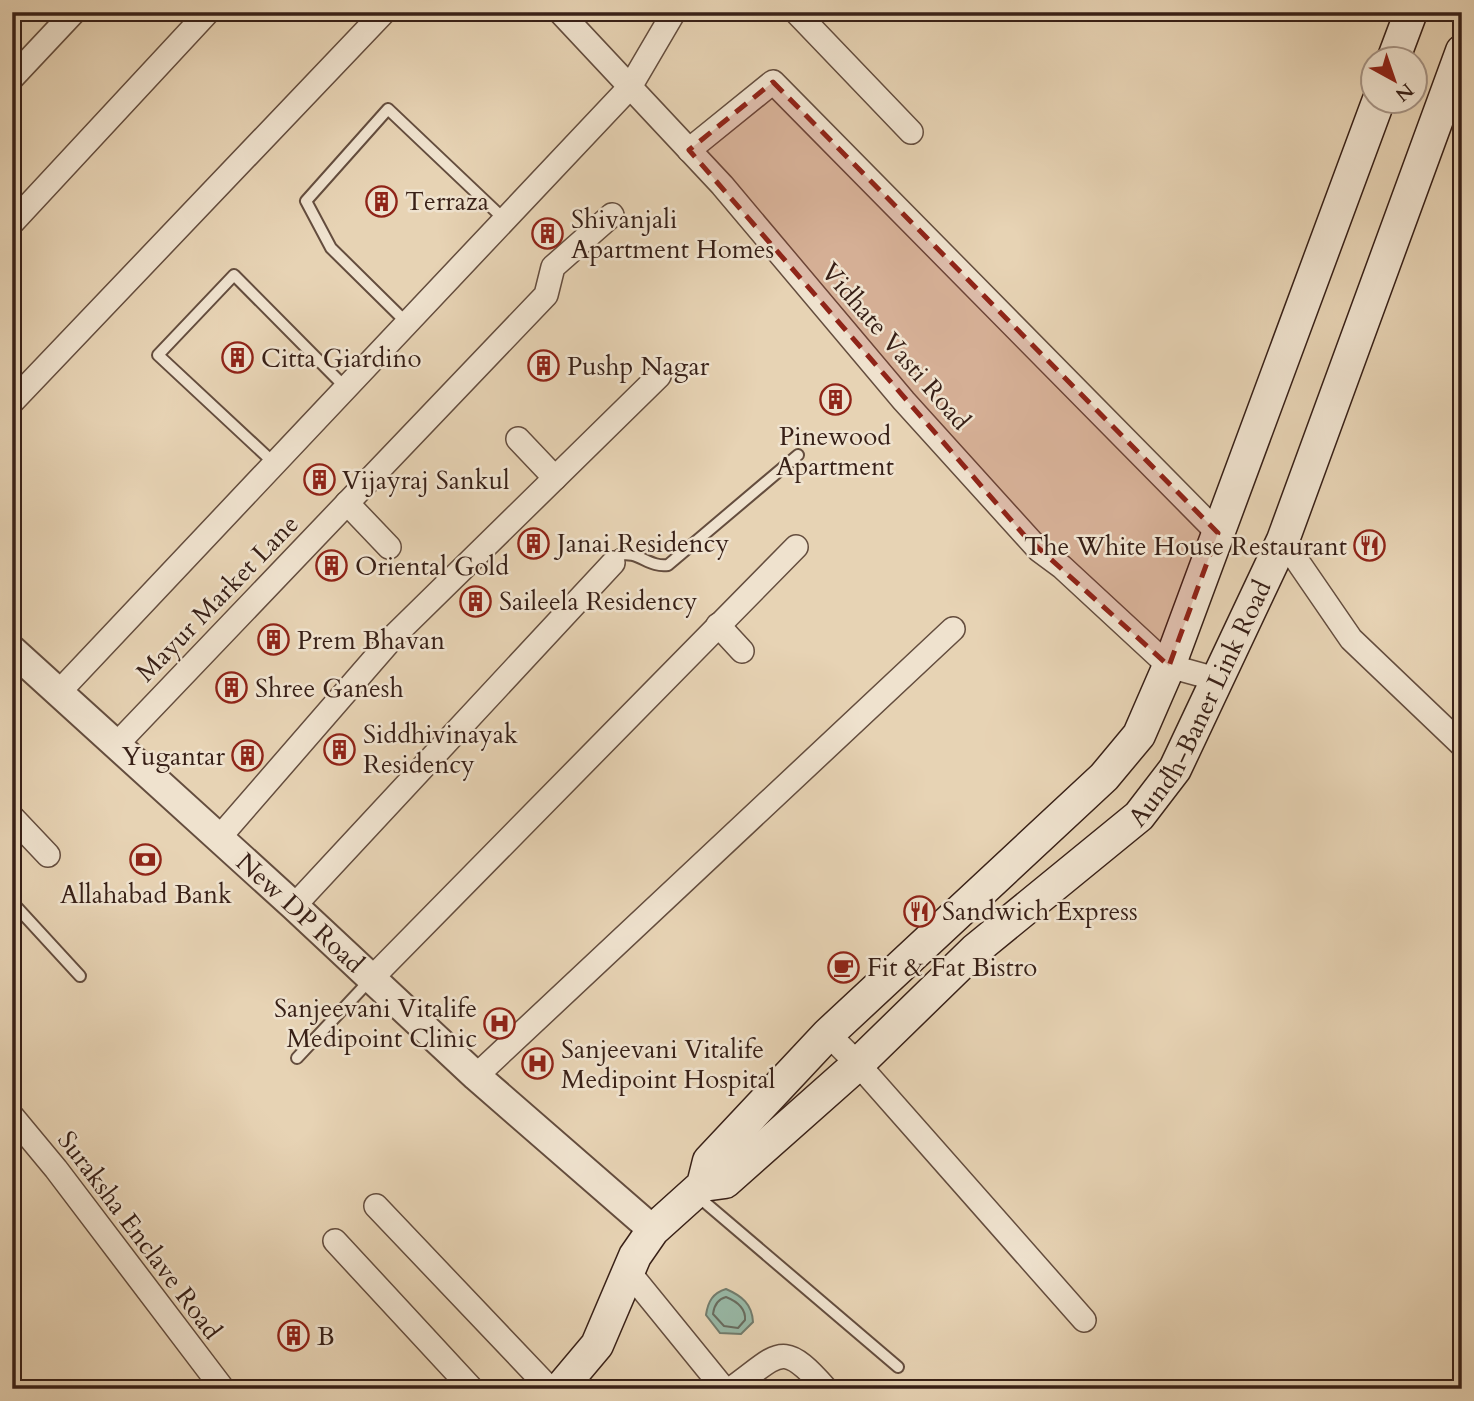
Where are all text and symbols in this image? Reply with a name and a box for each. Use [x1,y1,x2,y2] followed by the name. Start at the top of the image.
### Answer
[1358,46,1428,116] north arrow
[1389,77,1419,108] text: N
[365,184,399,218] building icon: Terraza
[405,184,489,219] place label: Terraza
[571,202,774,267] place label: Shivanjali Apartment Homes
[531,217,565,251] building icon: Shivanjali Apartment Homes
[813,255,978,438] street label: Vidhate Vasti Road
[221,341,255,375] building icon: Citta Giardino
[261,341,421,376] place label: Citta Giardino
[527,349,561,383] building icon: Pushp Nagar
[567,349,710,384] place label: Pushp Nagar
[818,383,852,417] building icon: Pinewood Apartment
[776,419,894,484] place label: Pinewood Apartment
[302,463,336,497] building icon: Vijayraj Sankul
[342,463,510,498] place label: Vijayraj Sankul
[128,507,306,690] street label: Mayur Market Lane
[517,526,551,560] building icon: Janai Residency
[553,526,729,561] place label: Janai Residency
[1024,529,1347,564] place label: The White House Restaurant
[1353,529,1387,563] restaurant icon: The White House Restaurant
[315,549,349,583] building icon: Oriental Gold
[355,549,509,584] place label: Oriental Gold
[1120,574,1280,834] street label: Aundh-Baner Link Road
[459,584,493,618] building icon: Saileela Residency
[499,584,698,619] place label: Saileela Residency
[257,623,291,657] building icon: Prem Bhavan
[297,623,445,658] place label: Prem Bhavan
[215,671,249,705] building icon: Shree Ganesh
[255,671,404,706] place label: Shree Ganesh
[363,717,518,782] place label: Siddhivinayak Residency
[323,732,357,766] building icon: Siddhivinayak Residency
[122,739,226,774] place label: Yugantar
[231,739,265,773] building icon: Yugantar
[129,842,163,876] bank icon: Allahabad Bank
[229,845,372,981] street label: New DP Road
[60,877,232,912] place label: Allahabad Bank
[902,894,936,928] restaurant icon: Sandwich Express
[942,894,1138,929] place label: Sandwich Express
[827,950,861,984] cafe icon: Fit & Fat Bistro
[867,950,1037,985] place label: Fit & Fat Bistro
[274,991,477,1056] place label: Sanjeevani Vitalife Medipoint Clinic
[483,1006,517,1040] hospital icon: Sanjeevani Vitalife Medipoint Clinic
[561,1032,776,1097] place label: Sanjeevani Vitalife Medipoint Hospital
[521,1047,555,1081] hospital icon: Sanjeevani Vitalife Medipoint Hospital
[50,1124,230,1347] street label: Suraksha Enclave Road
[277,1319,311,1353] building icon: B
[317,1319,335,1354] place label: B

